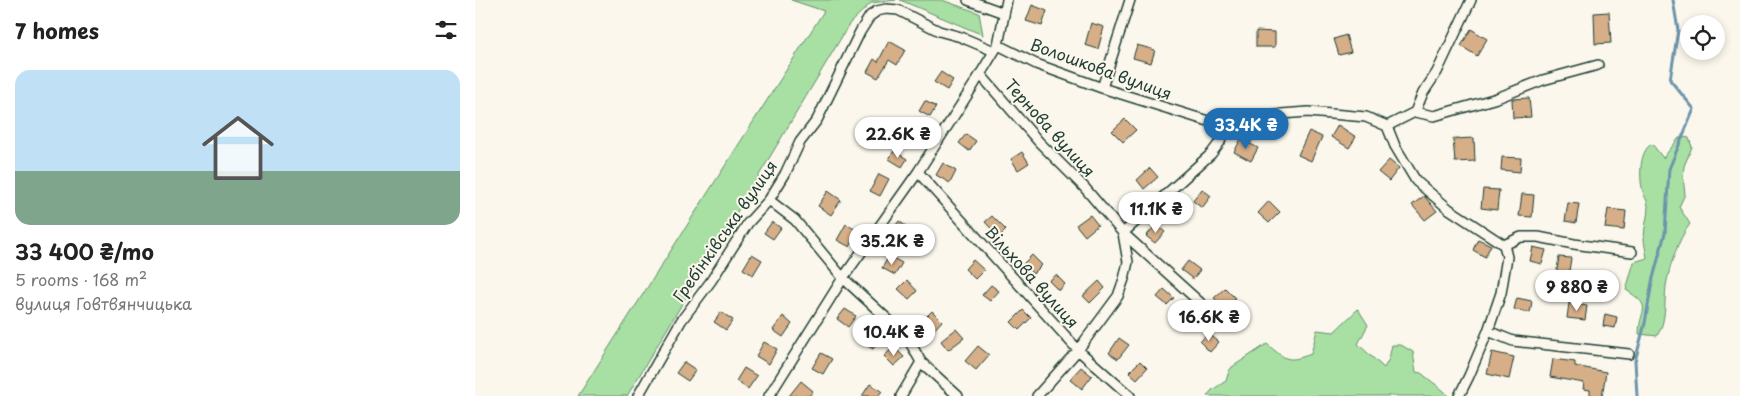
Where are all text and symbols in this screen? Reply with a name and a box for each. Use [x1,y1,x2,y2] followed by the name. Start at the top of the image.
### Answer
[15,14,99,46] text: 7 homes
[1680,15,1725,60] map controls
[1680,15,1725,60] button: locate
[432,16,460,44] icon: filters
[1027,31,1175,105] street label: Волошкова вулиця
[1000,73,1101,182] street label: Тернова вулиця
[193,103,283,193] icon: home
[1200,108,1292,150] pin: 33.4K ₴
[1214,112,1278,136] text: 33.4K ₴
[852,116,944,159] pin: 22.6K ₴
[866,121,930,145] text: 22.6K ₴
[666,155,782,306] street label: Гребінківська вулиця
[1110,192,1202,234] pin: 11.1K ₴
[1129,196,1183,220] text: 11.1K ₴
[980,220,1085,333] street label: Вільхова вулиця
[846,224,938,266] pin: 35.2K ₴
[860,228,924,252] text: 35.2K ₴
[15,235,154,267] text: 33 400 ₴/mo
[15,267,147,291] text: 5 rooms · 168 m²
[1531,270,1623,312] pin: 9 880 ₴
[1546,274,1608,298] text: 9 880 ₴
[15,291,192,315] text: вулиця Говтвянчицька
[1163,300,1255,342] pin: 16.6K ₴
[1178,304,1240,328] text: 16.6K ₴
[848,314,940,357] pin: 10.4K ₴
[863,319,925,343] text: 10.4K ₴

